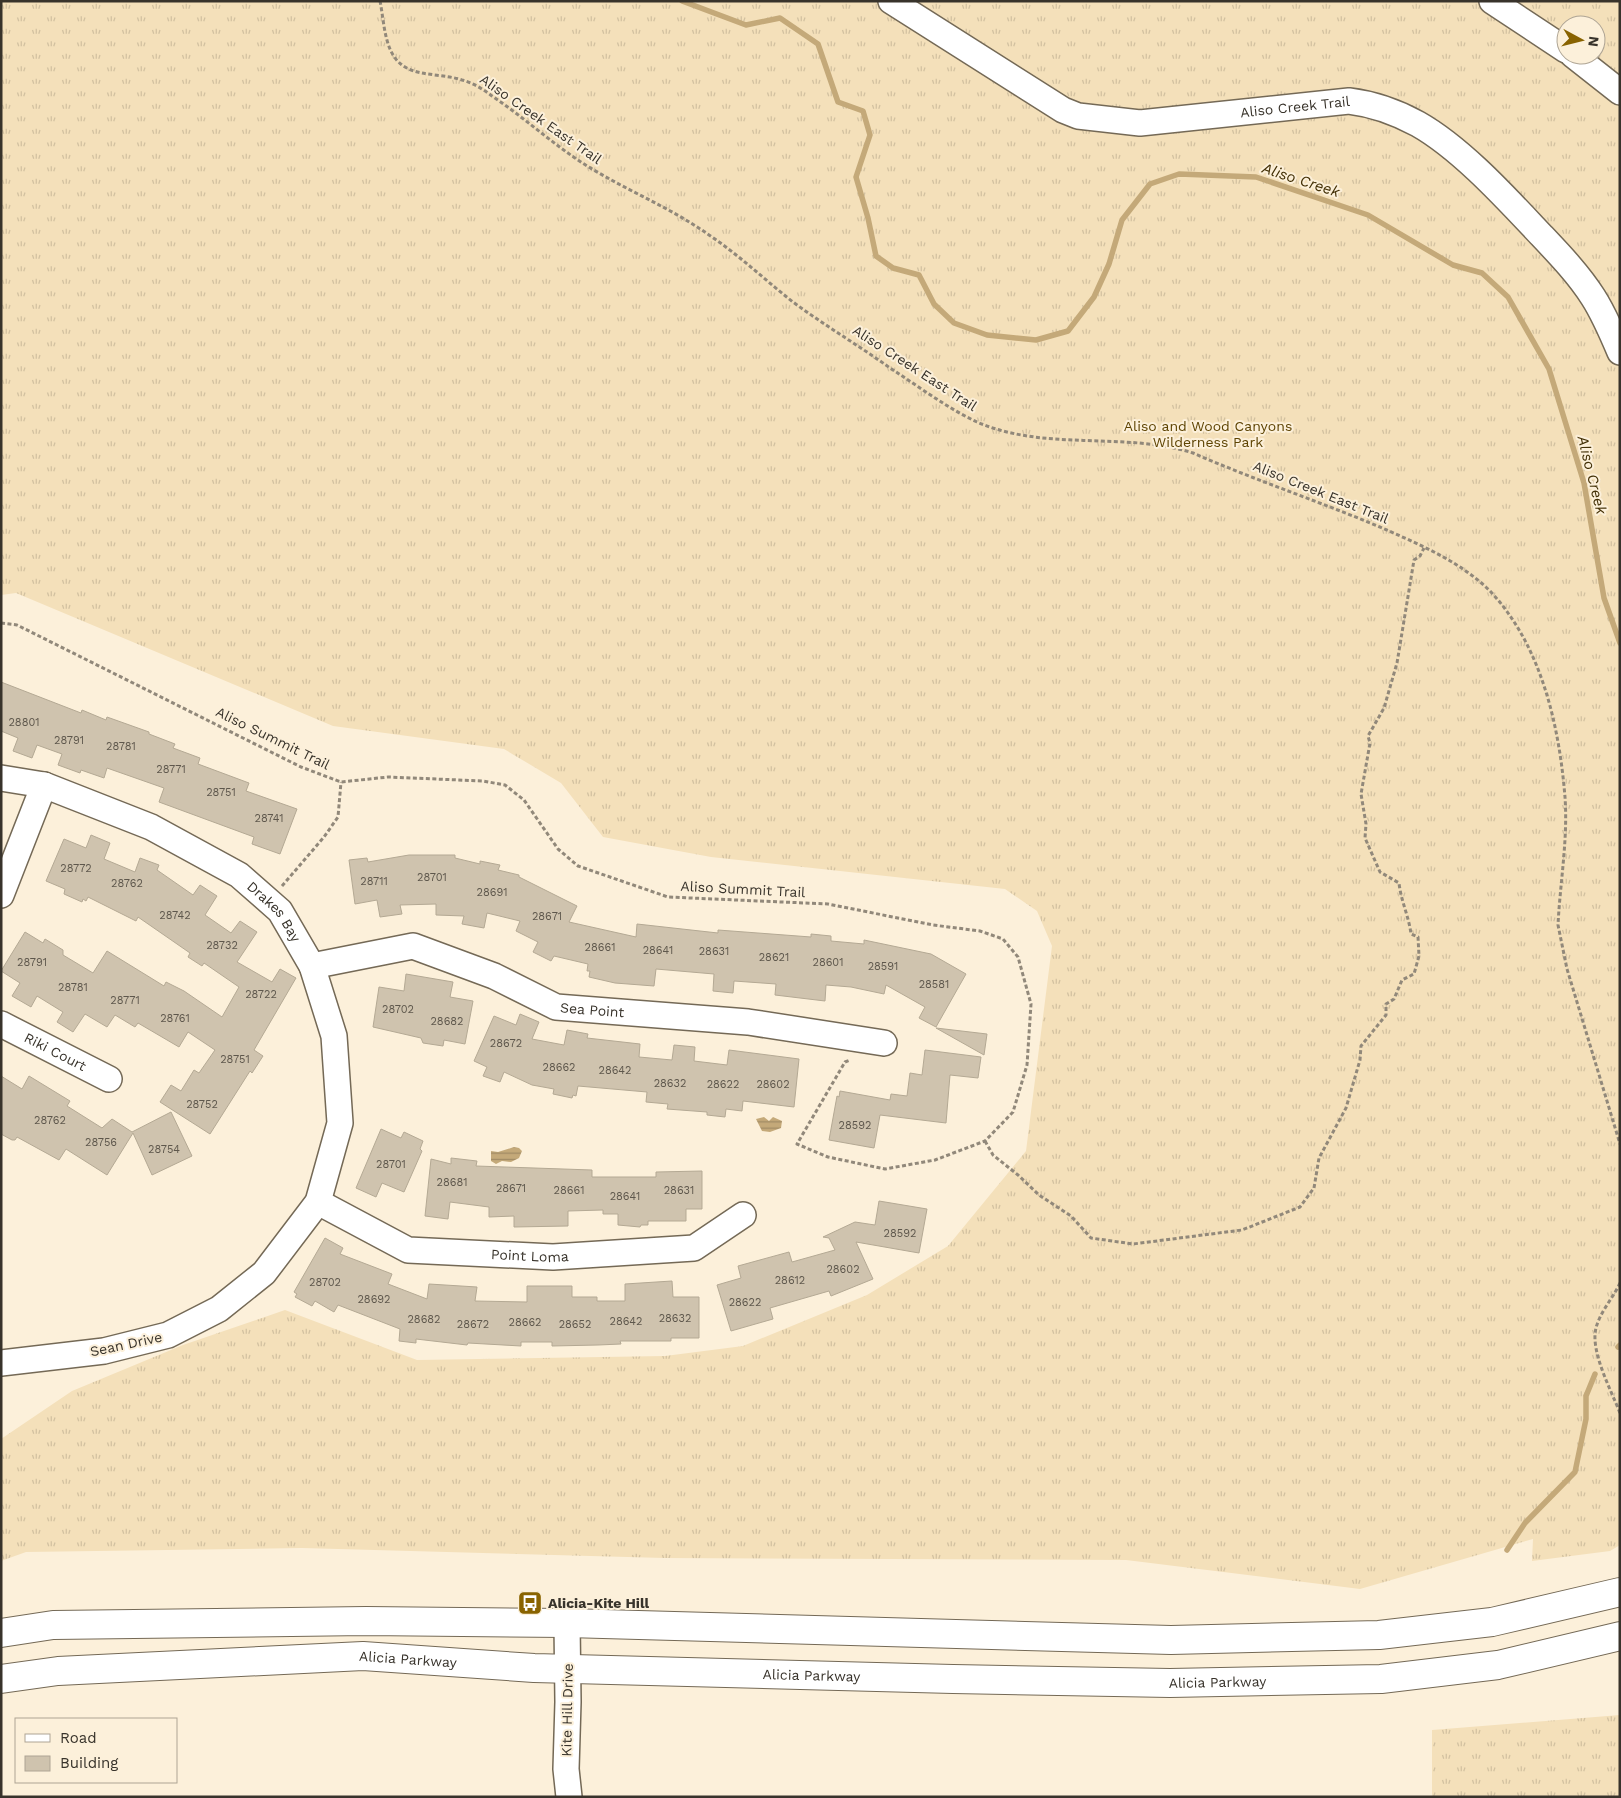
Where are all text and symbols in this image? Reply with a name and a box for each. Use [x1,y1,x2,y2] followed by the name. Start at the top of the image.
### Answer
[1556,15,1606,65] north arrow
[1585,35,1602,48] text: N
[477,71,606,168] street label: Aliso Creek East Trail
[1239,93,1351,120] street label: Aliso Creek Trail
[1259,159,1343,201] water label: Aliso Creek
[850,322,981,415] street label: Aliso Creek East Trail
[1124,418,1292,450] park label: Aliso and Wood Canyons Wilderness Park
[1573,433,1611,517] water label: Aliso Creek
[1251,457,1392,527] street label: Aliso Creek East Trail
[213,703,333,773] street label: Aliso Summit Trail
[8,716,40,729] house number: 28801
[54,734,84,747] house number: 28791
[106,740,136,753] house number: 28781
[156,763,186,776] house number: 28771
[206,786,236,799] house number: 28751
[254,812,284,825] house number: 28741
[60,862,92,875] house number: 28772
[417,871,447,884] house number: 28701
[360,875,388,888] house number: 28711
[111,877,143,890] house number: 28762
[244,878,305,945] street label: Drakes Bay
[680,878,807,900] street label: Aliso Summit Trail
[477,886,507,899] house number: 28691
[159,909,191,922] house number: 28742
[532,910,562,923] house number: 28671
[206,939,238,952] house number: 28732
[585,941,615,954] house number: 28661
[643,944,673,957] house number: 28641
[699,945,729,958] house number: 28631
[759,951,789,964] house number: 28621
[17,956,47,969] house number: 28791
[812,956,844,969] house number: 28601
[868,960,898,973] house number: 28591
[919,978,949,991] house number: 28581
[58,981,88,994] house number: 28781
[245,988,277,1001] house number: 28722
[110,994,140,1007] house number: 28771
[559,999,625,1020] street label: Sea Point
[382,1003,414,1016] house number: 28702
[160,1012,190,1025] house number: 28761
[430,1015,464,1028] house number: 28682
[22,1029,89,1074] street label: Riki Court
[490,1037,522,1050] house number: 28672
[220,1053,250,1066] house number: 28751
[543,1061,575,1074] house number: 28662
[598,1064,632,1077] house number: 28642
[654,1077,686,1090] house number: 28632
[707,1078,739,1091] house number: 28622
[756,1078,790,1091] house number: 28602
[186,1098,218,1111] house number: 28752
[34,1114,66,1127] house number: 28762
[839,1119,871,1132] house number: 28592
[85,1136,117,1149] house number: 28756
[148,1143,180,1156] house number: 28754
[376,1158,406,1171] house number: 28701
[437,1176,467,1189] house number: 28681
[496,1182,526,1195] house number: 28671
[554,1184,584,1197] house number: 28661
[664,1184,694,1197] house number: 28631
[610,1190,640,1203] house number: 28641
[884,1227,916,1240] house number: 28592
[491,1246,569,1265] street label: Point Loma
[826,1263,860,1276] house number: 28602
[775,1274,805,1287] house number: 28612
[309,1276,341,1289] house number: 28702
[357,1293,391,1306] house number: 28692
[729,1296,761,1309] house number: 28622
[659,1312,691,1325] house number: 28632
[407,1313,441,1326] house number: 28682
[609,1315,643,1328] house number: 28642
[509,1316,541,1329] house number: 28662
[457,1318,489,1331] house number: 28672
[559,1318,591,1331] house number: 28652
[89,1329,163,1359] street label: Sean Drive
[517,1590,543,1616] bus stop icon: Alicia-Kite Hill
[548,1595,650,1611] place label: Alicia-Kite Hill
[359,1648,458,1671] street label: Alicia Parkway
[558,1663,576,1757] street label: Kite Hill Drive
[762,1666,861,1685] street label: Alicia Parkway
[1168,1673,1267,1691] street label: Alicia Parkway
[15,1718,178,1783] legend
[60,1729,97,1747] text: Road
[60,1754,118,1772] text: Building

